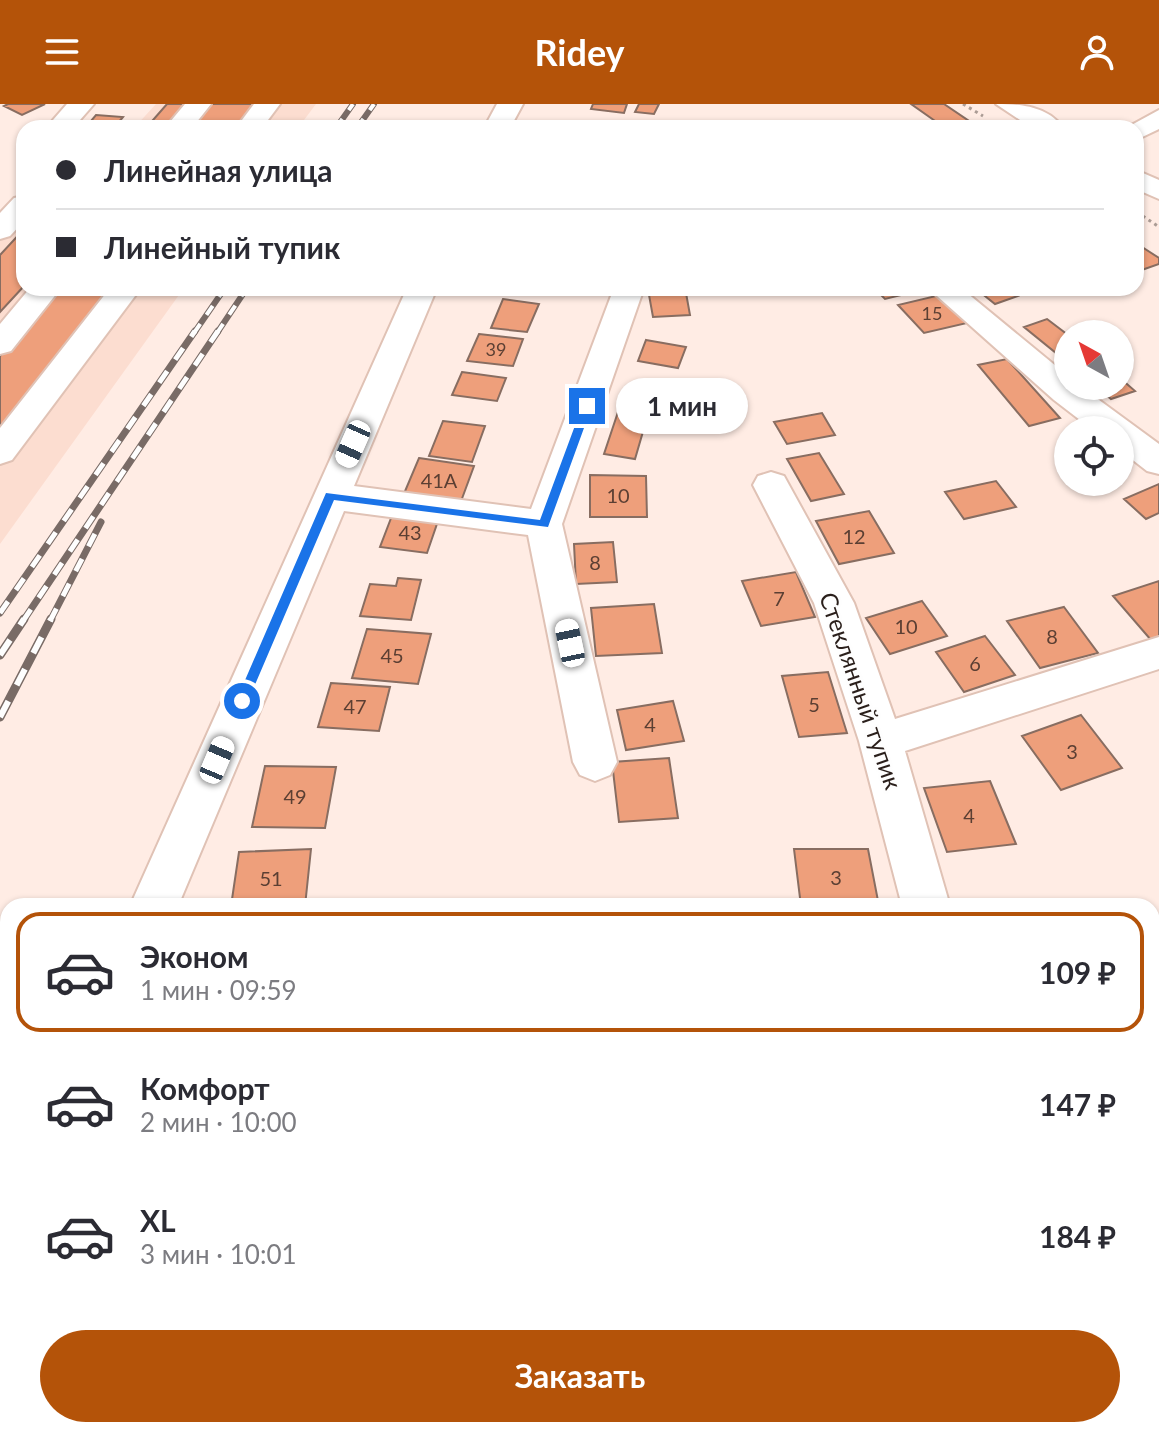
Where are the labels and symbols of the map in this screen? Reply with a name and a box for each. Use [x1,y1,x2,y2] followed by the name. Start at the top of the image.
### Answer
[922,302,942,324] house number: 15
[1054,320,1134,400] north arrow
[486,338,506,360] house number: 39
[615,378,747,434] callout: 1 мин
[569,388,605,424] route end
[332,417,374,471] car
[421,468,458,492] house number: 41А
[606,483,630,507] house number: 10
[398,520,422,544] house number: 43
[842,524,866,548] house number: 12
[589,550,601,574] house number: 8
[773,586,785,610] house number: 7
[814,588,909,793] street label: Стеклянный тупик
[894,614,918,638] house number: 10
[553,617,587,669] car
[1046,624,1058,648] house number: 8
[380,643,404,667] house number: 45
[969,651,981,675] house number: 6
[224,683,260,719] route start
[808,692,820,716] house number: 5
[343,694,367,718] house number: 47
[644,712,656,736] house number: 4
[197,733,237,787] car
[1066,739,1078,763] house number: 3
[283,784,307,808] house number: 49
[963,803,975,827] house number: 4
[830,865,842,889] house number: 3
[259,866,283,890] house number: 51

